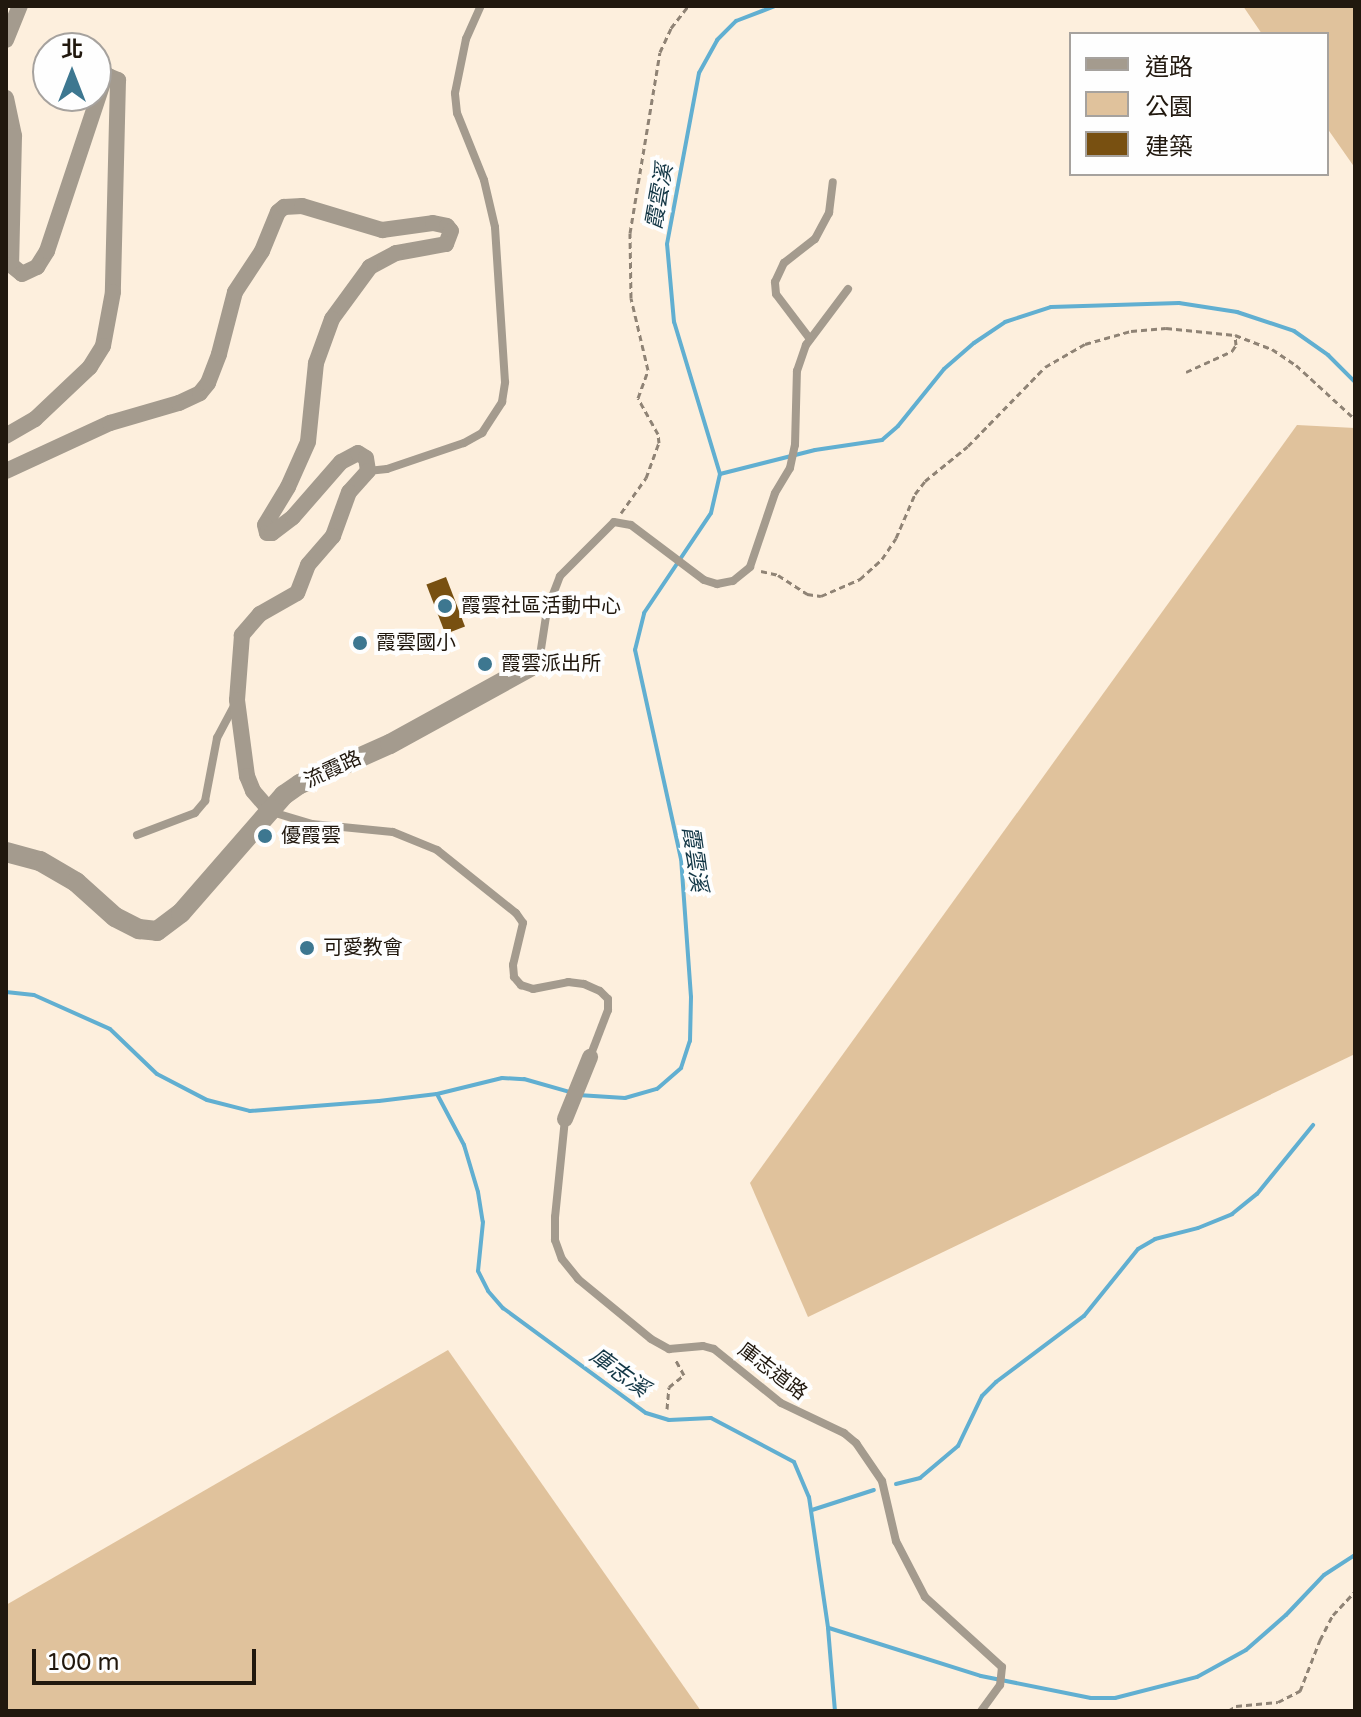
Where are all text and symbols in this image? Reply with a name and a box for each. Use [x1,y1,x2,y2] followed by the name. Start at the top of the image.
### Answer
[32,32,112,112] north arrow
[1069,32,1329,176] legend
[61,37,83,63] text: 北
[1145,53,1193,82] text: 道路
[1145,93,1193,122] text: 公園
[1145,133,1193,162] text: 建築
[641,162,679,232] water label: 霞雲溪
[461,594,621,618] place label: 霞雲社區活動中心
[436,597,454,615] marker: 霞雲社區活動中心
[376,631,456,655] place label: 霞雲國小
[351,634,369,652] marker: 霞雲國小
[501,652,601,676] place label: 霞雲派出所
[476,655,494,673] marker: 霞雲派出所
[301,746,365,794] street label: 流霞路
[281,824,341,848] place label: 優霞雲
[676,824,712,894] water label: 霞雲溪
[256,827,274,845] marker: 優霞雲
[323,936,403,960] place label: 可愛教會
[298,939,316,957] marker: 可愛教會
[733,1338,811,1406] street label: 庫志道路
[585,1343,653,1403] water label: 庫志溪
[36,1633,260,1683] scale bar
[46,1648,120,1677] text: 100 m

